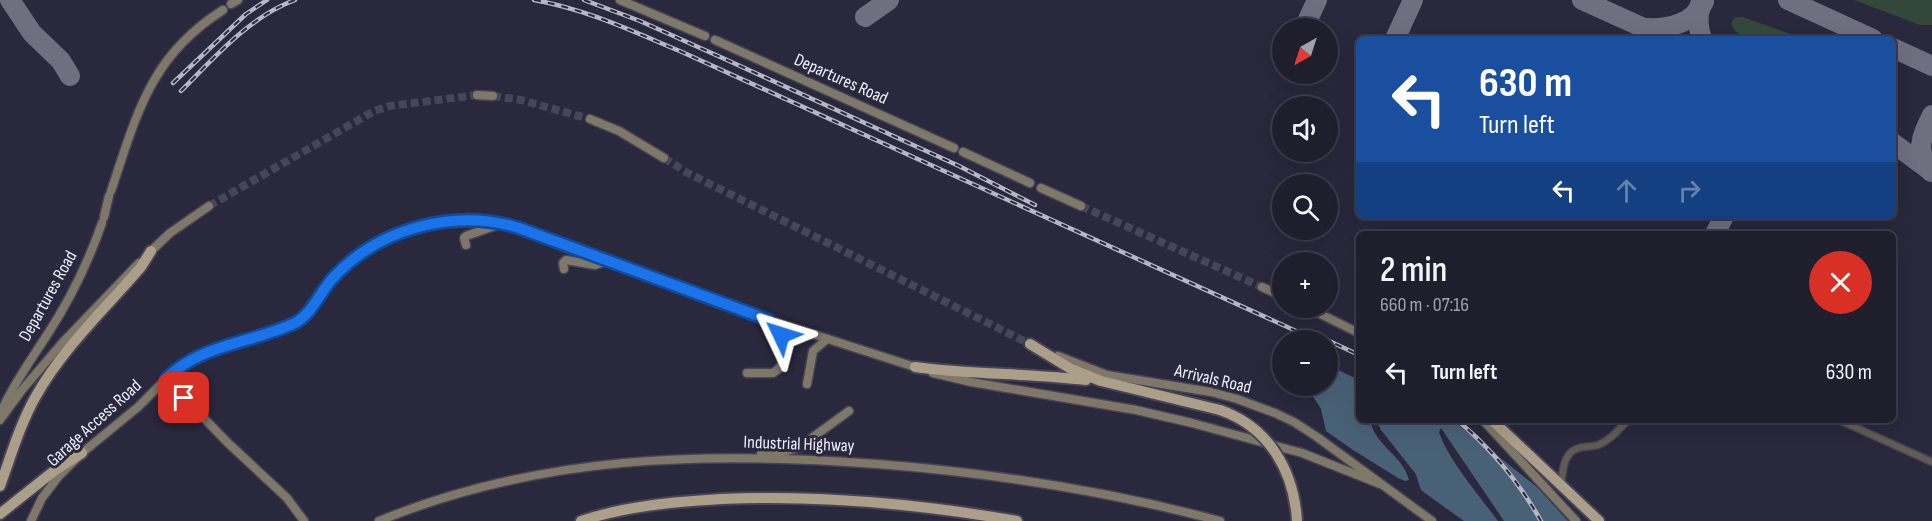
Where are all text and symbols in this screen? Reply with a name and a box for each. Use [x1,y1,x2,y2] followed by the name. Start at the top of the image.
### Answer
[1272,18,1338,84] north arrow
[1272,18,1338,396] map controls
[791,49,891,109] street label: Departures Road
[1479,58,1572,109] text: 630 m
[1380,60,1458,138] icon: left
[1272,96,1338,162] button: sound
[1479,109,1555,141] text: Turn left
[1272,174,1338,240] button: search
[1547,174,1580,207] icon: left
[1610,174,1643,207] icon: ahead
[1673,174,1706,207] icon: right
[15,247,81,345] street label: Departures Road
[1380,249,1447,292] text: 2 min
[1809,251,1872,314] button: close
[1272,252,1338,318] button: +
[1380,293,1469,317] text: 660 m · 07:16
[749,303,813,367] position arrow
[1272,330,1338,396] button: −
[1380,356,1413,389] icon: left
[1431,359,1497,386] text: Turn left
[1826,359,1872,386] text: 630 m
[1172,360,1253,398] street label: Arrivals Road
[158,372,209,423] pin
[42,375,146,471] street label: Garage Access Road
[167,381,200,414] icon: arrive
[743,432,855,456] street label: Industrial Highway

